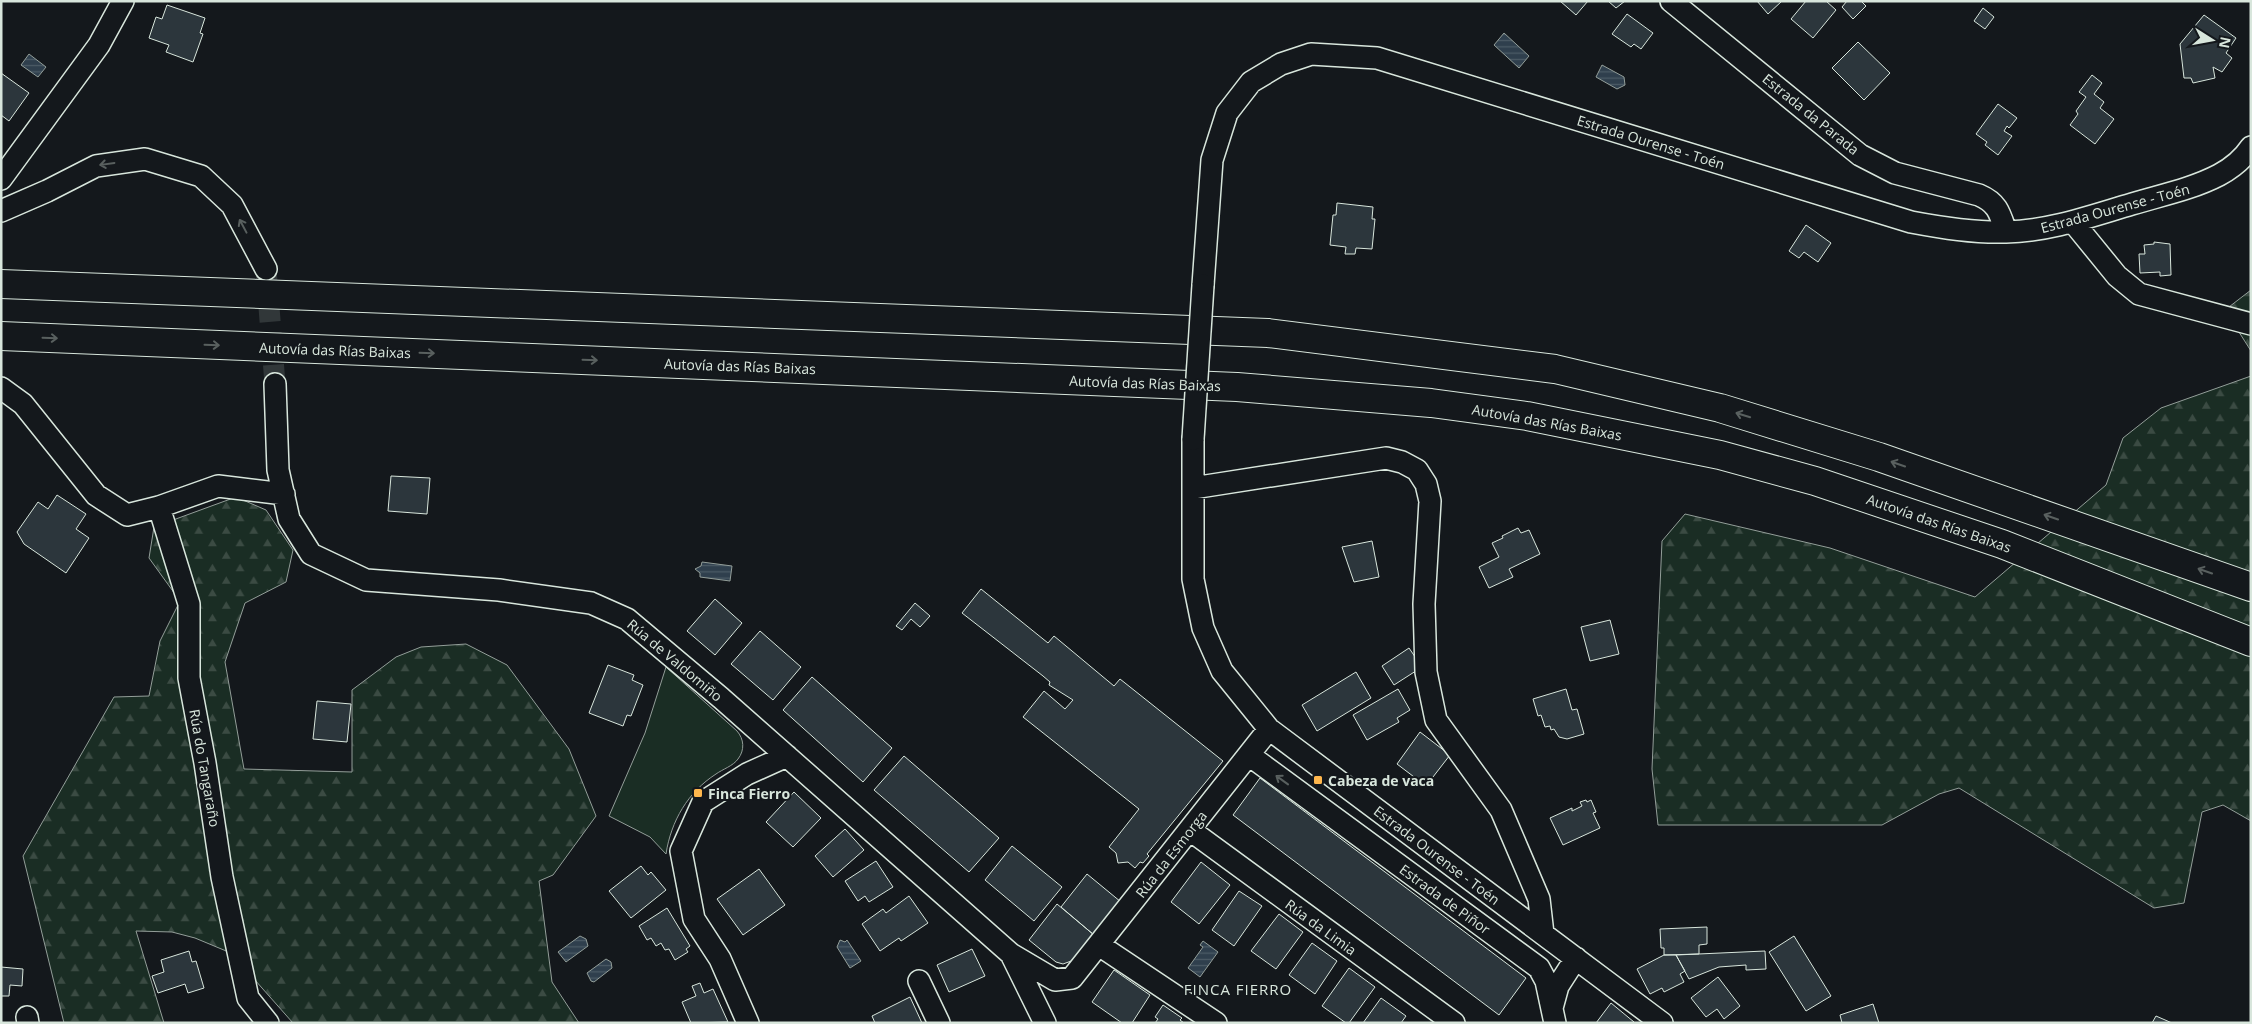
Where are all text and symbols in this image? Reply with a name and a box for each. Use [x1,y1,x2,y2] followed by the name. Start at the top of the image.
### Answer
[2187,15,2237,65] north arrow
[2215,35,2236,50] text: N
[1759,69,1863,159] street label: Estrada da Parada
[1575,110,1727,174] street label: Estrada Ourense - Toén
[99,159,115,169] one-way arrow
[2038,179,2192,237] street label: Estrada Ourense - Toén
[238,219,247,234] one-way arrow
[42,333,58,343] one-way arrow
[259,338,412,362] street label: Autovía das Rías Baixas
[204,340,220,349] one-way arrow
[419,349,435,358] one-way arrow
[664,354,817,378] street label: Autovía das Rías Baixas
[581,356,597,365] one-way arrow
[1069,371,1222,395] street label: Autovía das Rías Baixas
[1471,399,1624,445] street label: Autovía das Rías Baixas
[1735,410,1751,420] one-way arrow
[1891,459,1906,468] one-way arrow
[1864,489,2014,557] street label: Autovía das Rías Baixas
[2044,512,2060,521] one-way arrow
[2197,566,2213,575] one-way arrow
[623,615,727,705] street label: Rúa de Valdomiño
[185,708,225,828] street label: Rúa do Tangaraño
[1328,771,1434,790] place label: Cabeza de vaca
[1276,774,1289,785] one-way arrow
[1312,774,1324,786] marker: Cabeza de vaca
[708,784,790,803] place label: Finca Fierro
[692,787,704,799] marker: Finca Fierro
[1370,801,1504,909] street label: Estrada Ourense - Toén
[1131,807,1211,901] street label: Rúa da Esmorga
[1396,860,1494,938] street label: Estrada de Piñor
[1282,895,1360,959] street label: Rúa da Limia
[1184,979,1292,999] district label: FINCA FIERRO

